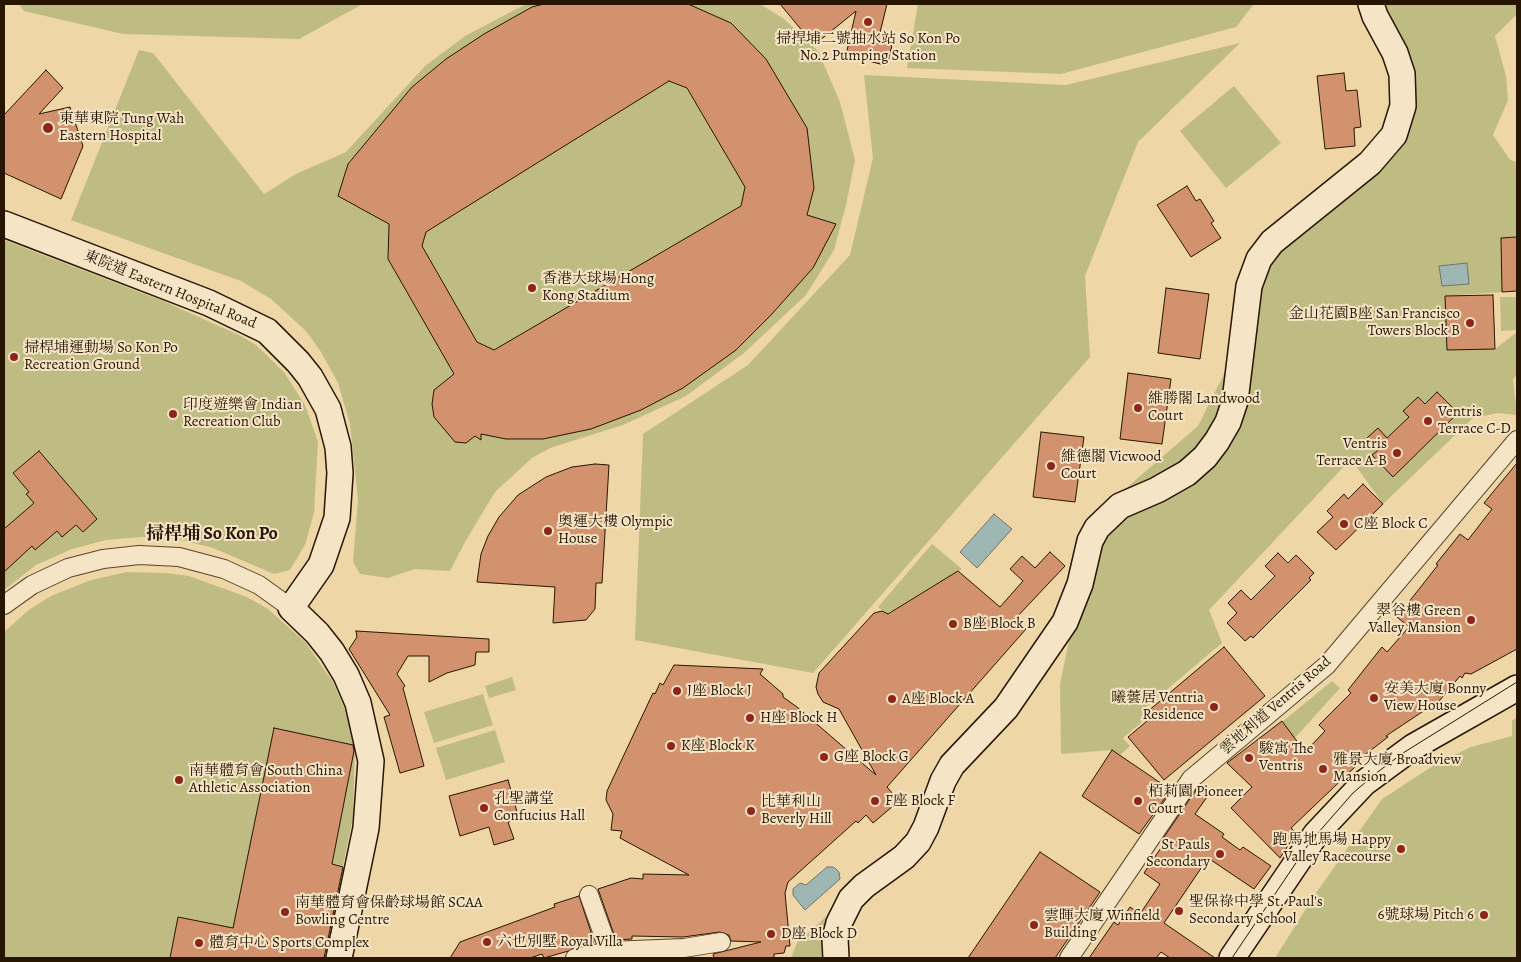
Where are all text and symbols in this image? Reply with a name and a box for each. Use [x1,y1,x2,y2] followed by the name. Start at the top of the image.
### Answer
[862,16,874,28] marker: 掃捍埔二號抽水站 So Kon Po No.2 Pumping Station
[776,30,960,65] place label: 掃捍埔二號抽水站 So Kon Po No.2 Pumping Station
[59,110,184,145] place label: 東華東院 Tung Wah Eastern Hospital
[41,121,55,135] marker: 東華東院 Tung Wah Eastern Hospital
[81,247,259,333] street label: 東院道 Eastern Hospital Road
[542,270,654,305] place label: 香港大球場 Hong Kong Stadium
[526,282,538,294] marker: 香港大球場 Hong Kong Stadium
[1289,305,1460,340] place label: 金山花園B座 San Francisco Towers Block B
[1464,317,1476,329] marker: 金山花園B座 San Francisco Towers Block B
[24,339,178,374] place label: 掃桿埔運動場 So Kon Po Recreation Ground
[8,351,20,363] marker: 掃桿埔運動場 So Kon Po Recreation Ground
[1148,390,1260,425] place label: 維勝閣 Landwood Court
[183,396,302,431] place label: 印度遊樂會 Indian Recreation Club
[1132,402,1144,414] marker: 維勝閣 Landwood Court
[1438,403,1511,438] place label: Ventris Terrace C-D
[167,408,179,420] marker: 印度遊樂會 Indian Recreation Club
[1422,415,1434,427] marker: Ventris Terrace C-D
[1317,435,1387,470] place label: Ventris Terrace A-B
[1391,447,1403,459] marker: Ventris Terrace A-B
[1061,448,1161,483] place label: 維德閣 Vicwood Court
[1045,460,1057,472] marker: 維德閣 Vicwood Court
[558,513,673,548] place label: 奧運大樓 Olympic House
[1354,515,1428,533] place label: C座 Block C
[1338,518,1350,530] marker: C座 Block C
[146,524,278,546] district label: 掃桿埔 So Kon Po
[542,525,554,537] marker: 奧運大樓 Olympic House
[1369,602,1461,637] place label: 翠谷樓 Green Valley Mansion
[1465,614,1477,626] marker: 翠谷樓 Green Valley Mansion
[963,615,1036,633] place label: B座 Block B
[947,618,959,630] marker: B座 Block B
[1217,653,1335,759] street label: 雲地利道 Ventris Road
[1384,680,1486,715] place label: 安美大廈 Bonny View House
[687,682,752,700] place label: J座 Block J
[671,685,683,697] marker: J座 Block J
[1111,689,1204,724] place label: 曦蕓居 Ventria Residence
[902,690,974,708] place label: A座 Block A
[1368,692,1380,704] marker: 安美大廈 Bonny View House
[886,693,898,705] marker: A座 Block A
[1208,701,1220,713] marker: 曦蕓居 Ventria Residence
[760,709,837,727] place label: H座 Block H
[744,712,756,724] marker: H座 Block H
[681,737,755,755] place label: K座 Block K
[665,740,677,752] marker: K座 Block K
[1259,740,1314,775] place label: 駿寓 The Ventris
[834,748,909,766] place label: G座 Block G
[818,751,830,763] marker: G座 Block G
[1333,751,1461,786] place label: 雅景大廈 Broadview Mansion
[1243,752,1255,764] marker: 駿寓 The Ventris
[189,762,343,797] place label: 南華體育會 South China Athletic Association
[1317,763,1329,775] marker: 雅景大廈 Broadview Mansion
[173,774,185,786] marker: 南華體育會 South China Athletic Association
[1148,783,1243,818] place label: 栢莉園 Pioneer Court
[494,790,585,825] place label: 孔聖講堂 Confucius Hall
[885,792,955,810] place label: F座 Block F
[761,793,831,828] place label: 比華利山 Beverly Hill
[869,795,881,807] marker: F座 Block F
[1132,795,1144,807] marker: 栢莉園 Pioneer Court
[478,802,490,814] marker: 孔聖講堂 Confucius Hall
[745,805,757,817] marker: 比華利山 Beverly Hill
[1273,831,1391,866] place label: 跑馬地馬場 Happy Valley Racecourse
[1146,836,1210,871] place label: St Pauls Secondary
[1395,843,1407,855] marker: 跑馬地馬場 Happy Valley Racecourse
[1214,848,1226,860] marker: St Pauls Secondary
[1189,893,1323,928] place label: 聖保祿中學 St. Paul's Secondary School
[295,894,483,929] place label: 南華體育會保齡球場館 SCAA Bowling Centre
[1173,905,1185,917] marker: 聖保祿中學 St. Paul's Secondary School
[279,906,291,918] marker: 南華體育會保齡球場館 SCAA Bowling Centre
[1378,906,1474,924] place label: 6號球場 Pitch 6
[1044,907,1160,942] place label: 雲暉大廈 Winfield Building
[1478,909,1490,921] marker: 6號球場 Pitch 6
[1028,919,1040,931] marker: 雲暉大廈 Winfield Building
[781,925,857,943] place label: D座 Block D
[765,928,777,940] marker: D座 Block D
[497,933,623,951] place label: 六也別墅 Royal Villa
[209,934,369,952] place label: 體育中心 Sports Complex
[481,936,493,948] marker: 六也別墅 Royal Villa
[193,937,205,949] marker: 體育中心 Sports Complex

